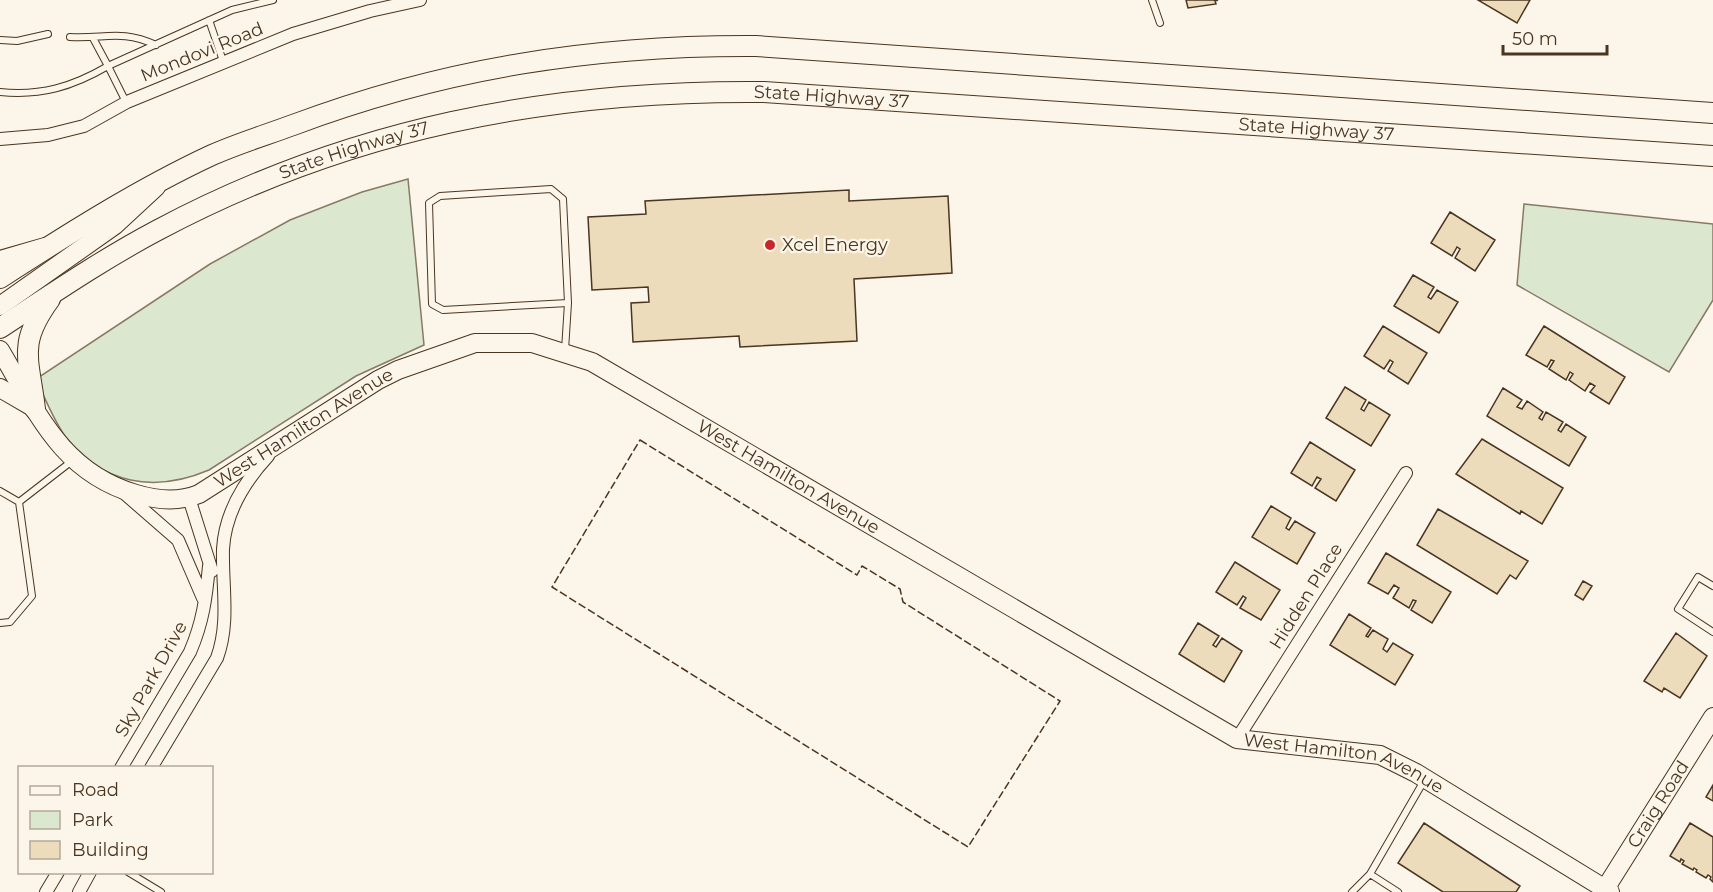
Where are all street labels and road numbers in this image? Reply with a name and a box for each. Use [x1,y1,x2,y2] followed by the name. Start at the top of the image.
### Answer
[137,17,267,87] street label: Mondovi Road
[754,81,910,113] street label: State Highway 37
[1238,113,1395,145] street label: State Highway 37
[276,117,431,184] street label: State Highway 37
[210,363,397,493] street label: West Hamilton Avenue
[693,415,884,539] street label: West Hamilton Avenue
[1265,539,1347,653] street label: Hidden Place
[110,617,192,741] street label: Sky Park Drive
[1242,729,1448,798] street label: West Hamilton Avenue
[1623,757,1694,852] street label: Craig Road

